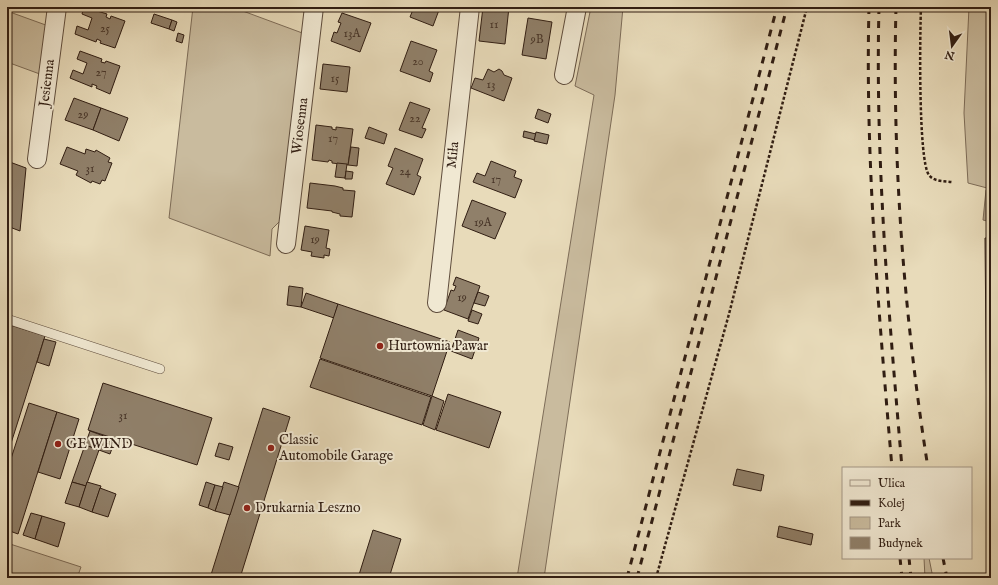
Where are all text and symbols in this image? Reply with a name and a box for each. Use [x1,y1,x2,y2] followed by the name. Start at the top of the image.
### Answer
[490,17,498,32] house number: 11
[100,21,111,36] house number: 25
[343,26,361,41] house number: 13A
[932,26,972,66] north arrow
[529,32,544,47] house number: 9B
[943,47,957,63] text: N
[412,54,424,69] house number: 20
[35,57,59,110] street label: Jesienna
[95,65,107,80] house number: 27
[331,71,340,86] house number: 15
[487,77,495,92] house number: 13
[288,96,313,155] street label: Wiosenna
[78,107,88,122] house number: 29
[409,111,421,126] house number: 22
[328,131,338,146] house number: 17
[443,140,463,169] street label: Miła
[86,161,94,176] house number: 31
[399,164,411,179] house number: 24
[491,172,501,187] house number: 17
[474,215,493,230] house number: 19A
[310,232,320,247] house number: 19
[457,290,467,305] house number: 19
[388,337,488,355] place label: Hurtownia Pawar
[375,341,385,351] marker: Hurtownia Pawar
[119,408,127,423] house number: 31
[278,431,394,465] place label: Classic Automobile Garage
[66,435,133,453] place label: GE WIND
[53,439,63,449] marker: GE WIND
[266,443,276,453] marker: Classic Automobile Garage
[842,467,972,559] legend
[878,476,906,491] text: Ulica
[878,496,905,511] text: Kolej
[255,499,361,517] place label: Drukarnia Leszno
[242,503,252,513] marker: Drukarnia Leszno
[878,516,901,531] text: Park
[878,536,923,551] text: Budynek

